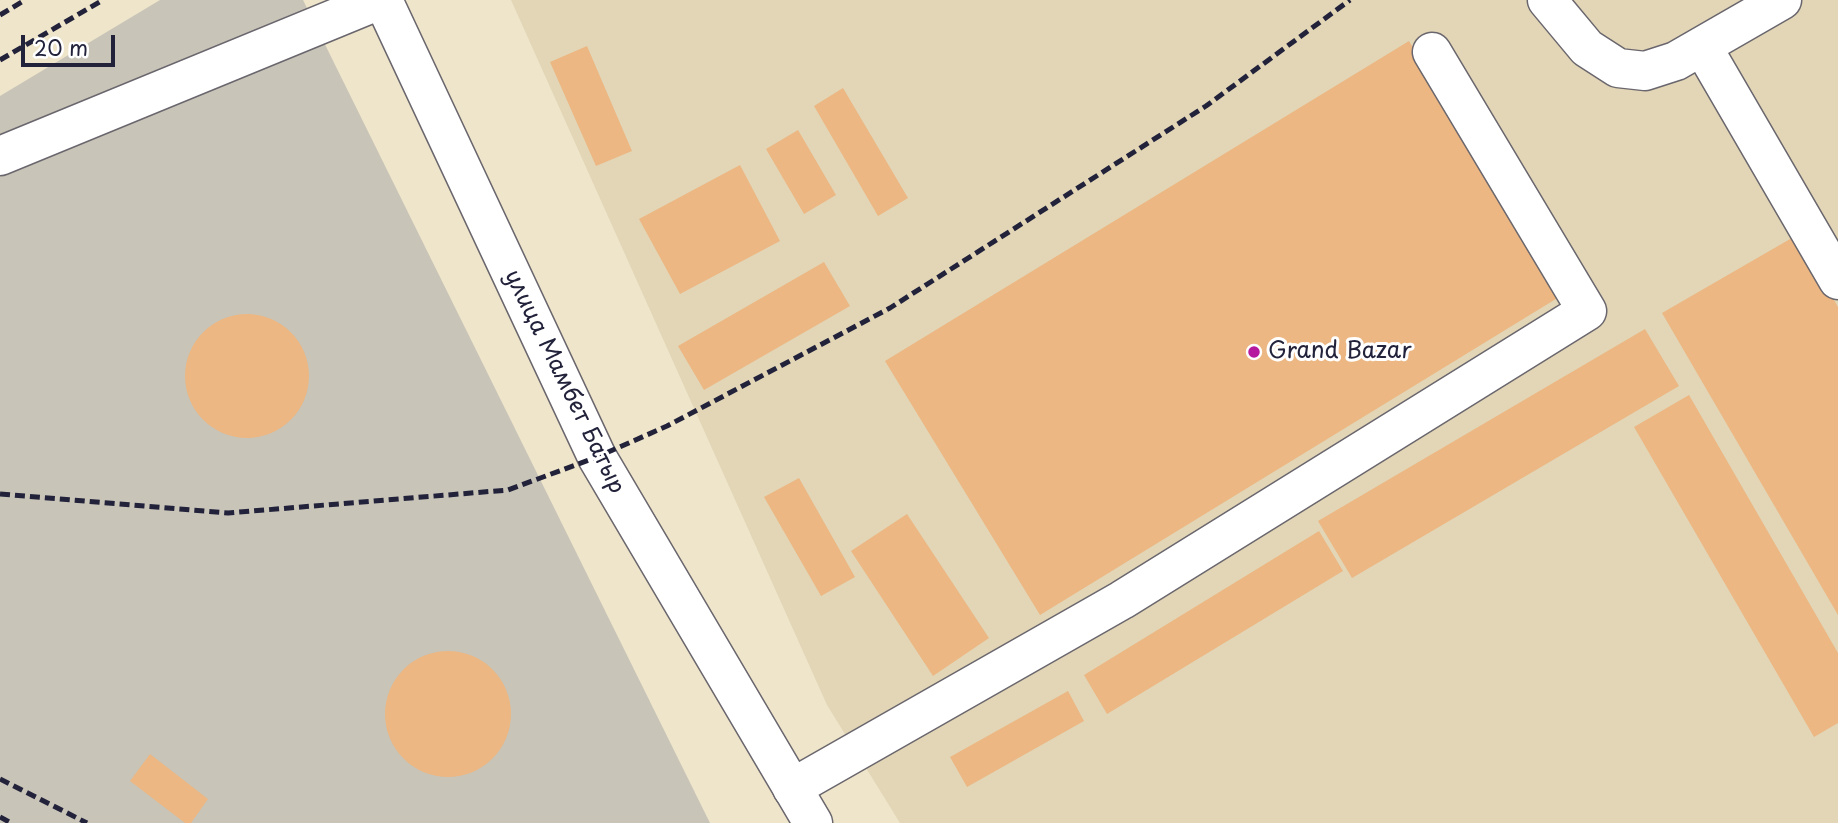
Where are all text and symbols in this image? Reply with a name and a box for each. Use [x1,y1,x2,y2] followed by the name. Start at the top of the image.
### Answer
[24,21,119,65] scale bar
[34,31,88,63] text: 20 m
[498,265,630,499] street label: улица Мамбет Батыр
[1268,338,1412,366] place label: Grand Bazar
[1246,344,1262,360] marker: Grand Bazar

